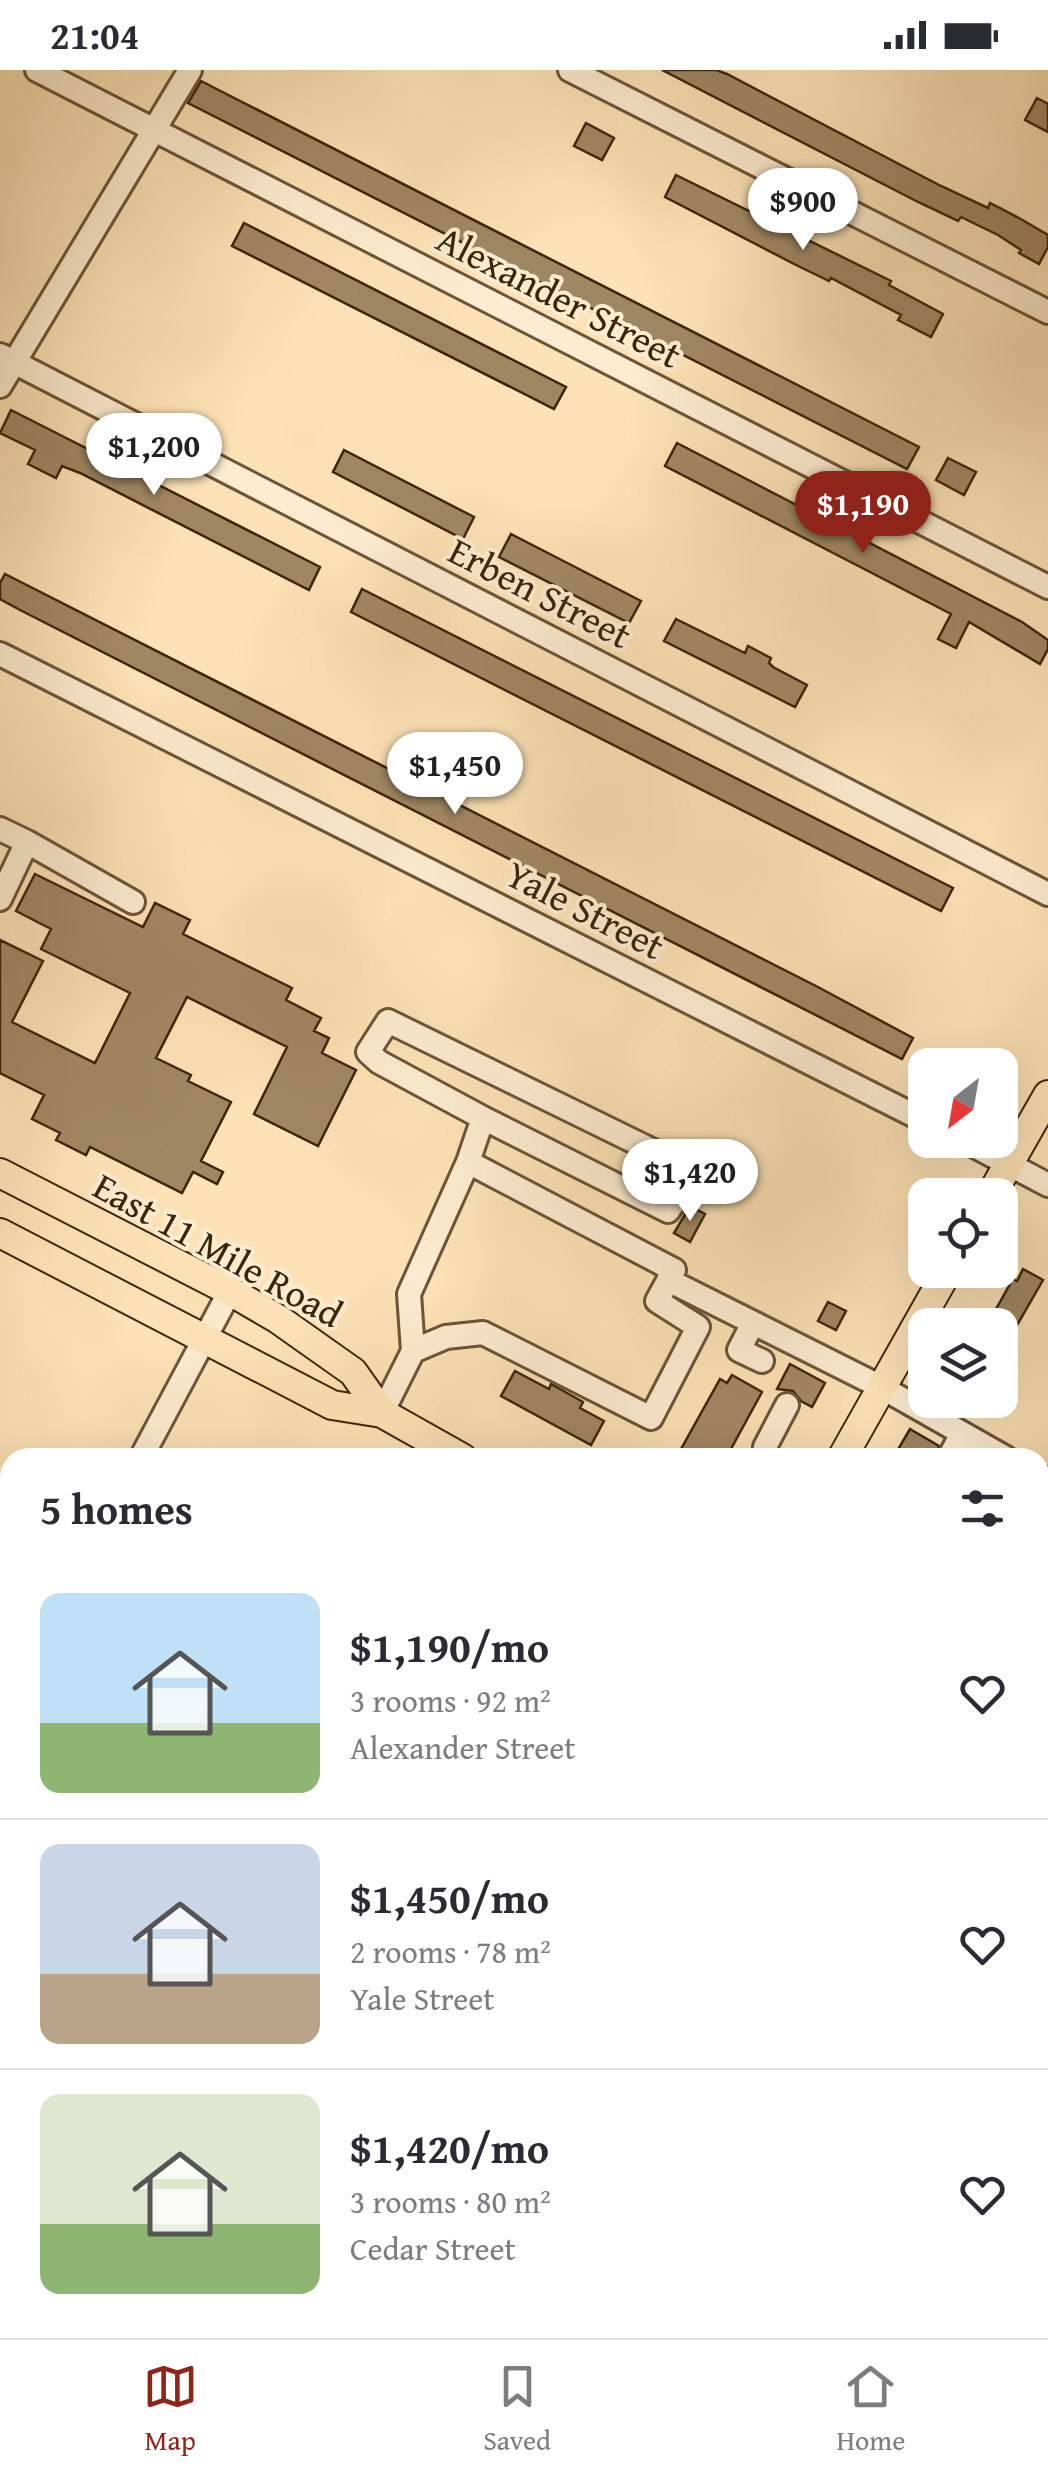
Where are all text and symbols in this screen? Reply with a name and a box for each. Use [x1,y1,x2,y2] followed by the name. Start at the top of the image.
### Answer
[50,7,140,63] text: 21:04
[744,168,862,253] pin: $900
[770,177,836,224] text: $900
[427,210,692,382] street label: Alexander Street
[73,413,235,498] pin: $1,200
[108,422,200,469] text: $1,200
[782,471,944,556] pin: $1,190
[817,480,909,527] text: $1,190
[439,522,641,662] street label: Erben Street
[374,732,536,817] pin: $1,450
[409,741,501,788] text: $1,450
[496,845,675,973] street label: Yale Street
[908,1048,1018,1158] north arrow
[908,1048,1018,1418] map controls
[609,1139,771,1224] pin: $1,420
[644,1148,736,1195] text: $1,420
[84,1157,354,1341] street label: East 11 Mile Road
[908,1178,1018,1288] button: locate
[908,1308,1018,1418] button: layers
[40,1478,193,1539] text: 5 homes
[955,1481,1010,1536] icon: filters
[350,1616,549,1677] text: $1,190/mo
[120,1633,240,1753] icon: home
[955,1666,1010,1721] icon: heart
[350,1677,551,1724] text: 3 rooms · 92 m²
[350,1724,576,1771] text: Alexander Street
[350,1867,549,1928] text: $1,450/mo
[120,1884,240,2004] icon: home
[955,1917,1010,1972] icon: heart
[350,1928,551,1975] text: 2 rooms · 78 m²
[350,1975,494,2022] text: Yale Street
[350,2117,549,2178] text: $1,420/mo
[120,2134,240,2254] icon: home
[955,2167,1010,2222] icon: heart
[350,2178,551,2225] text: 3 rooms · 80 m²
[350,2225,516,2272] text: Cedar Street
[143,2359,198,2460] tab: Map
[483,2359,551,2460] tab: Saved
[836,2359,905,2460] tab: Home

